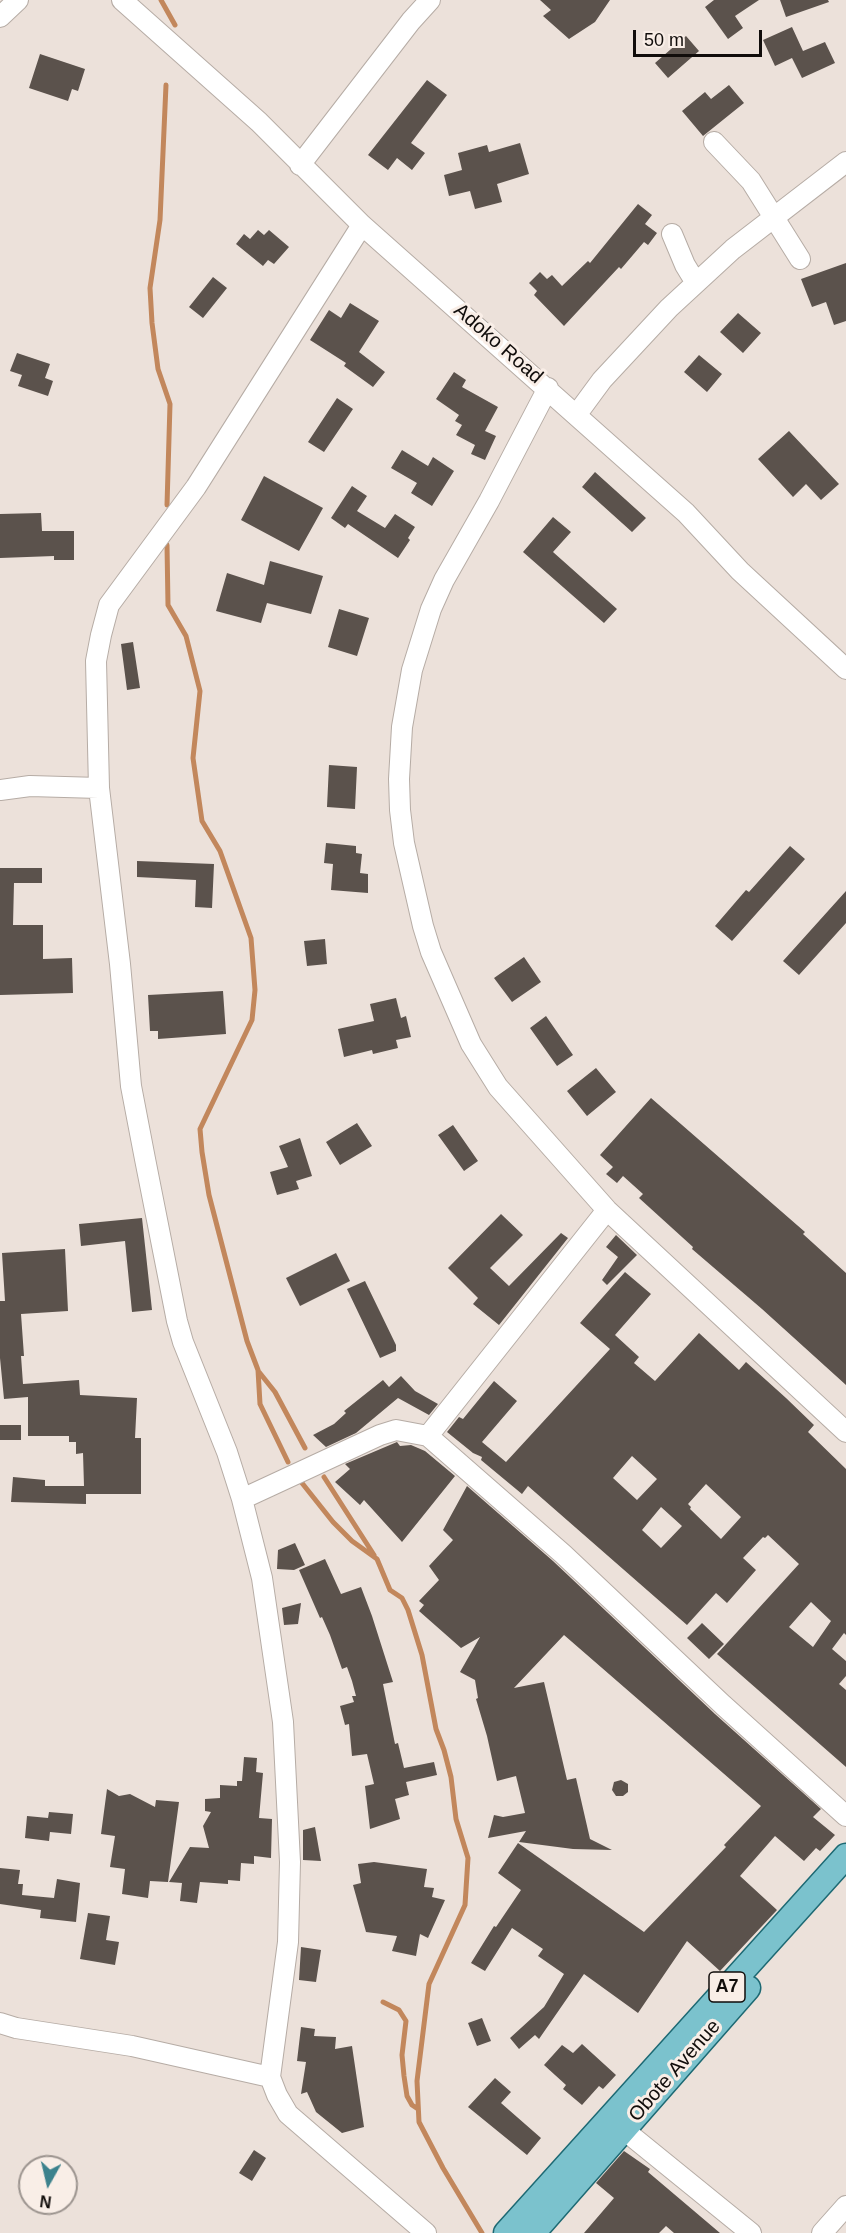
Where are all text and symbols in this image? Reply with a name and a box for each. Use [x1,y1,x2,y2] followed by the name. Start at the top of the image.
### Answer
[636,18,765,56] scale bar
[644,30,684,50] text: 50 m
[449,299,547,389] street label: Adoko Road
[709,1972,745,2002] road number: A7
[624,2015,726,2127] street label: Obote Avenue
[18,2155,78,2215] north arrow
[39,2192,53,2211] text: N

